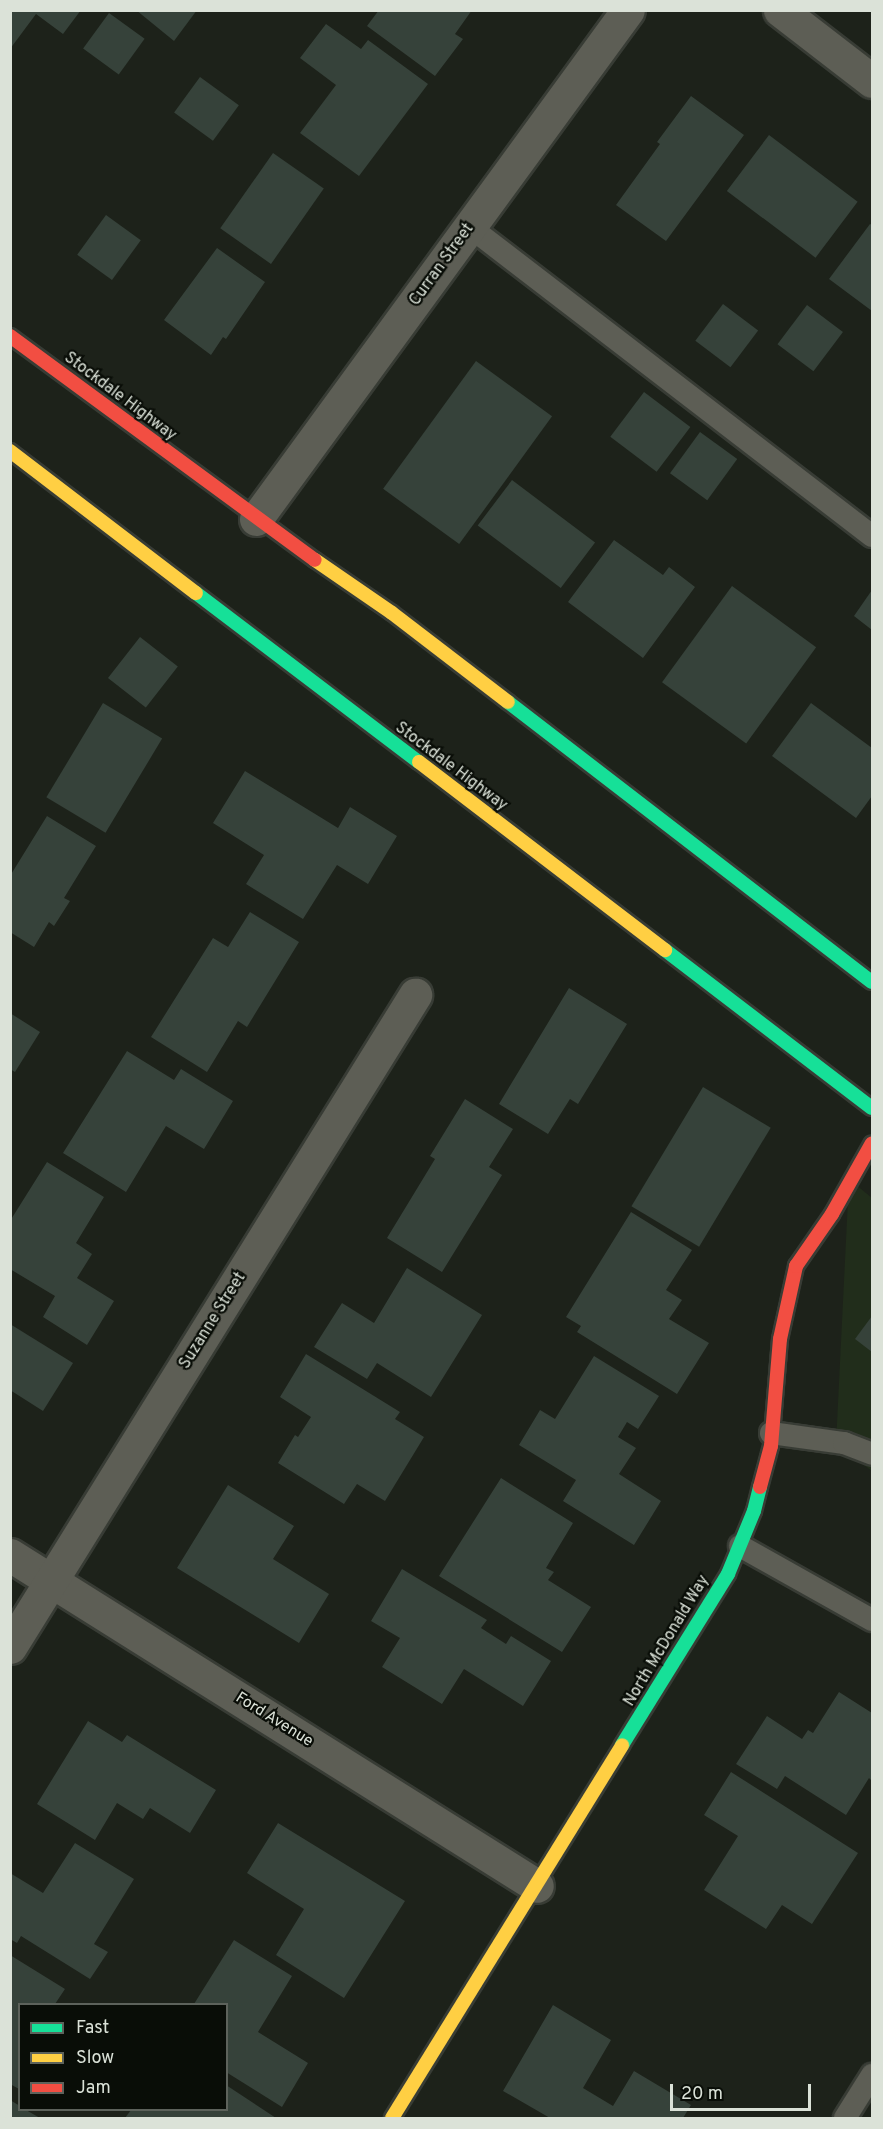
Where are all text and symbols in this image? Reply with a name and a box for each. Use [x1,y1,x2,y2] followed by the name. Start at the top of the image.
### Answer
[406,220,478,310] street label: Curran Street
[60,348,180,446] street label: Stockdale Highway
[391,718,511,816] street label: Stockdale Highway
[176,1269,250,1373] street label: Suzanne Street
[620,1572,714,1710] street label: North McDonald Way
[231,1688,317,1752] street label: Ford Avenue
[18,2003,228,2111] legend
[76,2017,109,2040] text: Fast
[76,2047,114,2070] text: Slow
[673,2072,814,2110] scale bar
[76,2077,111,2100] text: Jam
[681,2083,723,2106] text: 20 m

